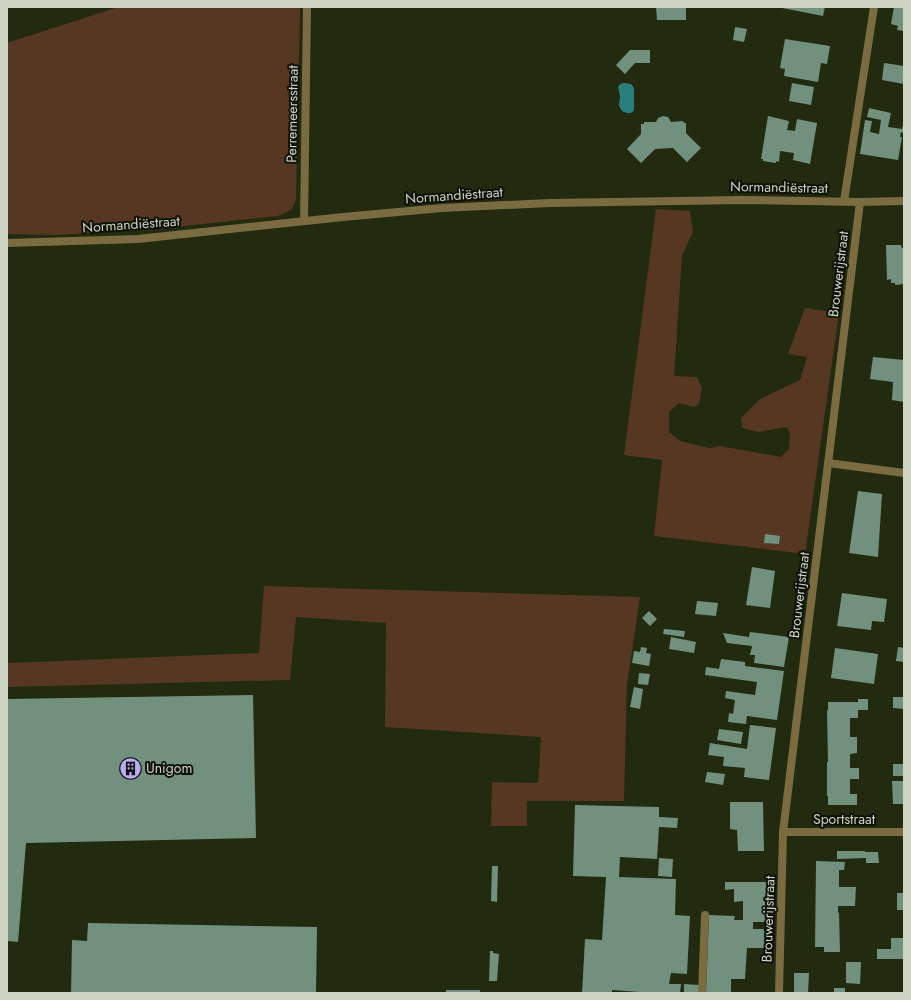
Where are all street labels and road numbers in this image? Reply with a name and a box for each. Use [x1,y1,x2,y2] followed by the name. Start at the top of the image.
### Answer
[281,64,303,163] street label: Perremeersstraat
[730,176,829,198] street label: Normandiëstraat
[405,182,504,208] street label: Normandiëstraat
[82,211,181,237] street label: Normandiëstraat
[823,229,853,318] street label: Brouwerijstraat
[784,550,814,639] street label: Brouwerijstraat
[813,809,876,829] street label: Sportstraat
[756,875,780,963] street label: Brouwerijstraat

